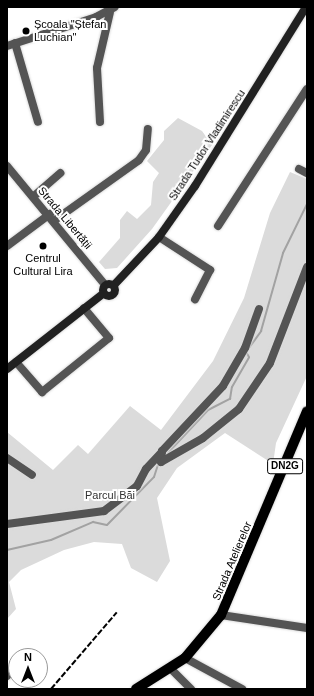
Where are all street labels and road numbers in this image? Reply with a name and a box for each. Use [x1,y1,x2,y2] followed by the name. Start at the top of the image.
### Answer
[166,87,248,203] street label: Strada Tudor Vladimirescu
[35,184,95,252] street label: Strada Libertății
[267,458,303,474] road number: DN2G
[209,519,255,603] street label: Strada Atelierelor

